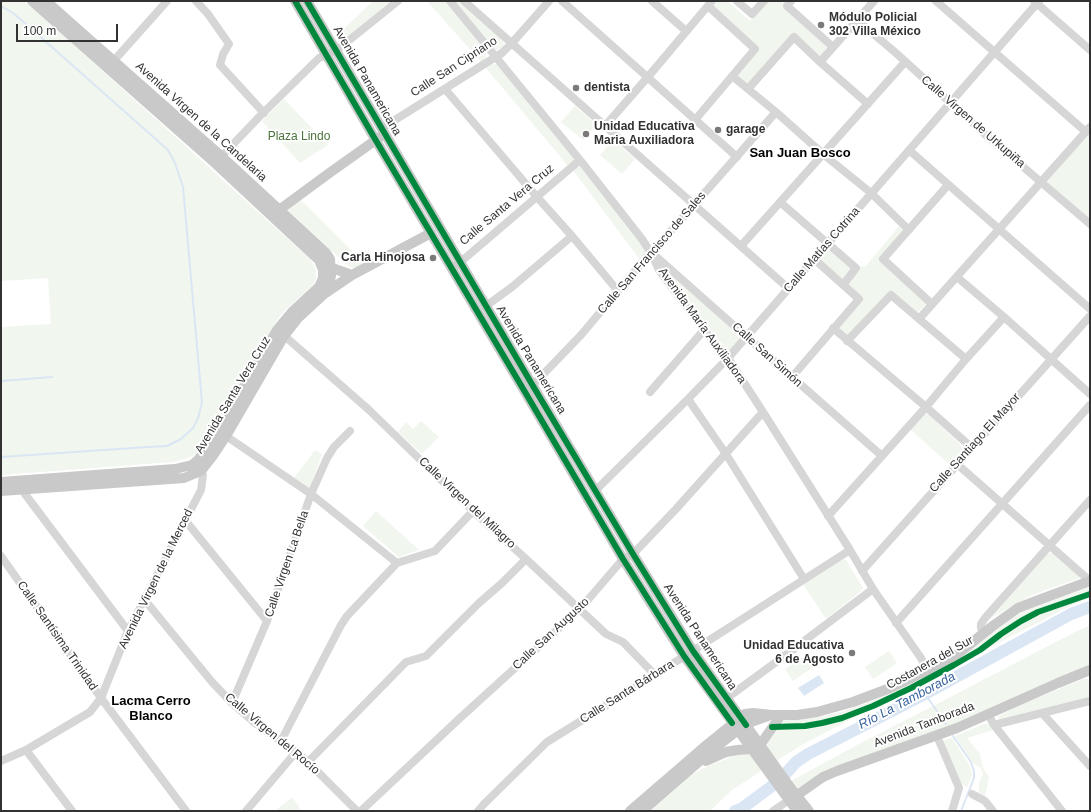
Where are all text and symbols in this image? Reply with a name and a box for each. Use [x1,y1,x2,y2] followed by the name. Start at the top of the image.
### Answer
[829,11,921,39] place label: Módulo Policial 302 Villa México
[18,16,120,42] scale bar
[816,20,826,30] marker: Módulo Policial 302 Villa México
[23,24,56,38] text: 100 m
[330,24,404,138] street label: Avenida Panamericana
[408,34,500,100] street label: Calle San Cipriano
[132,59,270,185] street label: Avenida Virgen de la Candelaria
[918,73,1028,171] street label: Calle Virgen de Urkupiña
[584,81,630,95] place label: dentista
[571,83,581,93] marker: dentista
[594,120,695,148] place label: Unidad Educativa Maria Auxiliadora
[726,123,765,137] place label: garage
[713,125,723,135] marker: garage
[581,129,591,139] marker: Unidad Educativa Maria Auxiliadora
[268,130,330,144] park label: Plaza Lindo
[749,145,851,161] district label: San Juan Bosco
[457,161,557,249] street label: Calle Santa Vera Cruz
[595,189,709,317] street label: Calle San Francisco de Sales
[781,204,863,296] street label: Calle Matías Cotrina
[341,251,425,265] place label: Carla Hinojosa
[428,253,438,263] marker: Carla Hinojosa
[655,265,749,387] street label: Avenida María Auxiliadora
[493,303,569,417] street label: Avenida Panamericana
[729,320,805,390] street label: Calle San Simón
[192,334,274,456] street label: Avenida Santa Vera Cruz
[927,390,1023,496] street label: Calle Santiago El Mayor
[416,454,518,552] street label: Calle Virgen del Milagro
[116,507,196,651] street label: Avenida Virgen de la Merced
[262,509,312,619] street label: Calle Virgen La Bella
[14,579,100,693] street label: Calle Santísima Trinidad
[660,581,740,693] street label: Avenida Panamericana
[510,595,592,673] street label: Calle San Augusto
[884,633,976,693] street label: Costanera del Sur
[743,639,844,667] place label: Unidad Educativa 6 de Agosto
[847,648,857,658] marker: Unidad Educativa 6 de Agosto
[577,657,677,727] street label: Calle Santa Bárbara
[856,669,958,733] water label: Río La Tamborada
[222,690,322,778] street label: Calle Virgen del Rocío
[111,693,191,724] district label: Lacma Cerro Blanco
[872,699,976,751] street label: Avenida Tamborada

